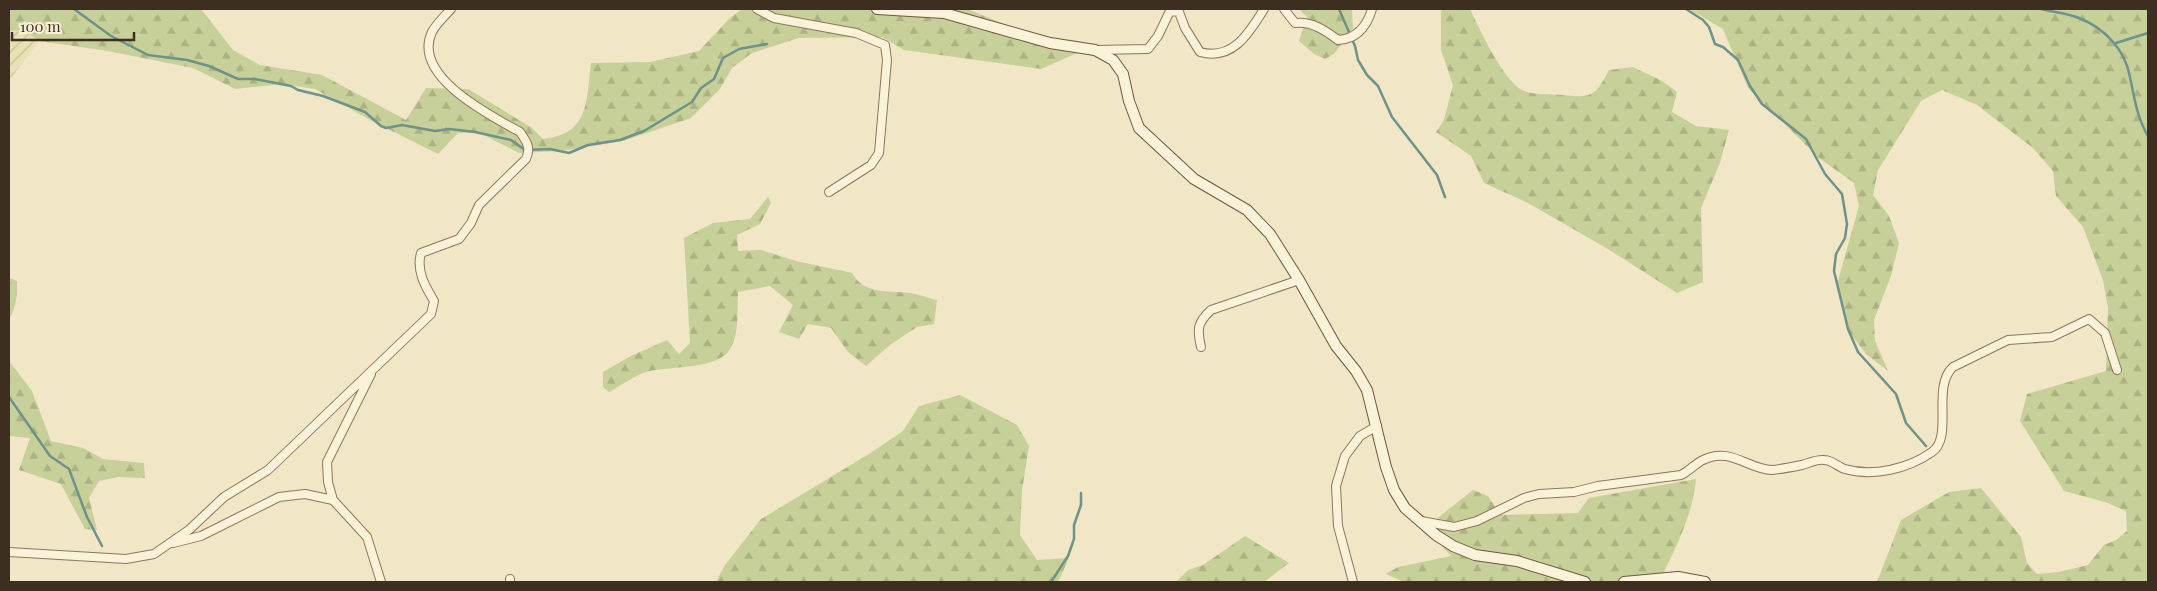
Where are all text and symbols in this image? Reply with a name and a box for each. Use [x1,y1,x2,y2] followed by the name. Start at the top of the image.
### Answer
[12,10,135,42] scale bar
[20,16,61,36] text: 100 m

